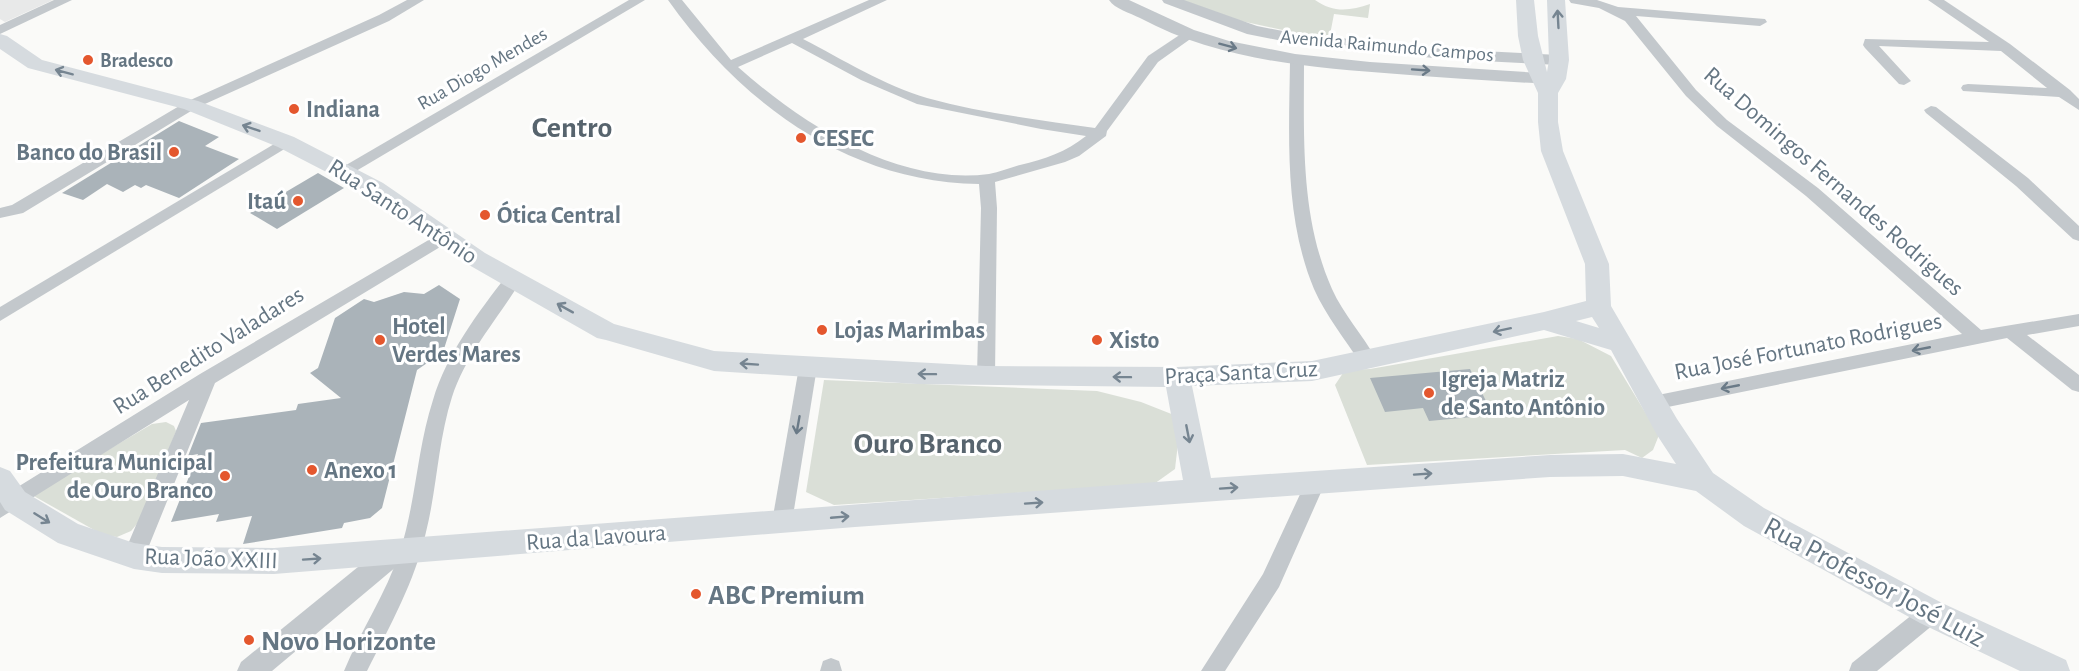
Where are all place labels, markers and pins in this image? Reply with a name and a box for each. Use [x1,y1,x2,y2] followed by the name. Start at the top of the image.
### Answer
[100,51,173,71] place label: Bradesco
[81,53,95,67] marker: Bradesco
[306,98,380,122] place label: Indiana
[287,102,301,116] marker: Indiana
[813,127,874,151] place label: CESEC
[794,131,808,145] marker: CESEC
[16,141,162,165] place label: Banco do Brasil
[167,145,181,159] marker: Banco do Brasil
[247,190,286,214] place label: Itaú
[291,194,305,208] marker: Itaú
[497,201,621,228] place label: Ótica Central
[478,208,492,222] marker: Ótica Central
[392,315,521,367] place label: Hotel Verdes Mares
[834,319,985,343] place label: Lojas Marimbas
[815,323,829,337] marker: Lojas Marimbas
[1109,329,1159,353] place label: Xisto
[373,333,387,347] marker: Hotel Verdes Mares
[1090,333,1104,347] marker: Xisto
[1441,368,1605,420] place label: Igreja Matriz de Santo Antônio
[1422,386,1436,400] marker: Igreja Matriz de Santo Antônio
[15,451,213,503] place label: Prefeitura Municipal de Ouro Branco
[324,459,397,483] place label: Anexo 1
[305,463,319,477] marker: Anexo 1
[218,469,232,483] marker: Prefeitura Municipal de Ouro Branco
[708,582,865,610] place label: ABC Premium
[689,587,703,601] marker: ABC Premium
[261,628,436,656] place label: Novo Horizonte
[242,633,256,647] marker: Novo Horizonte

